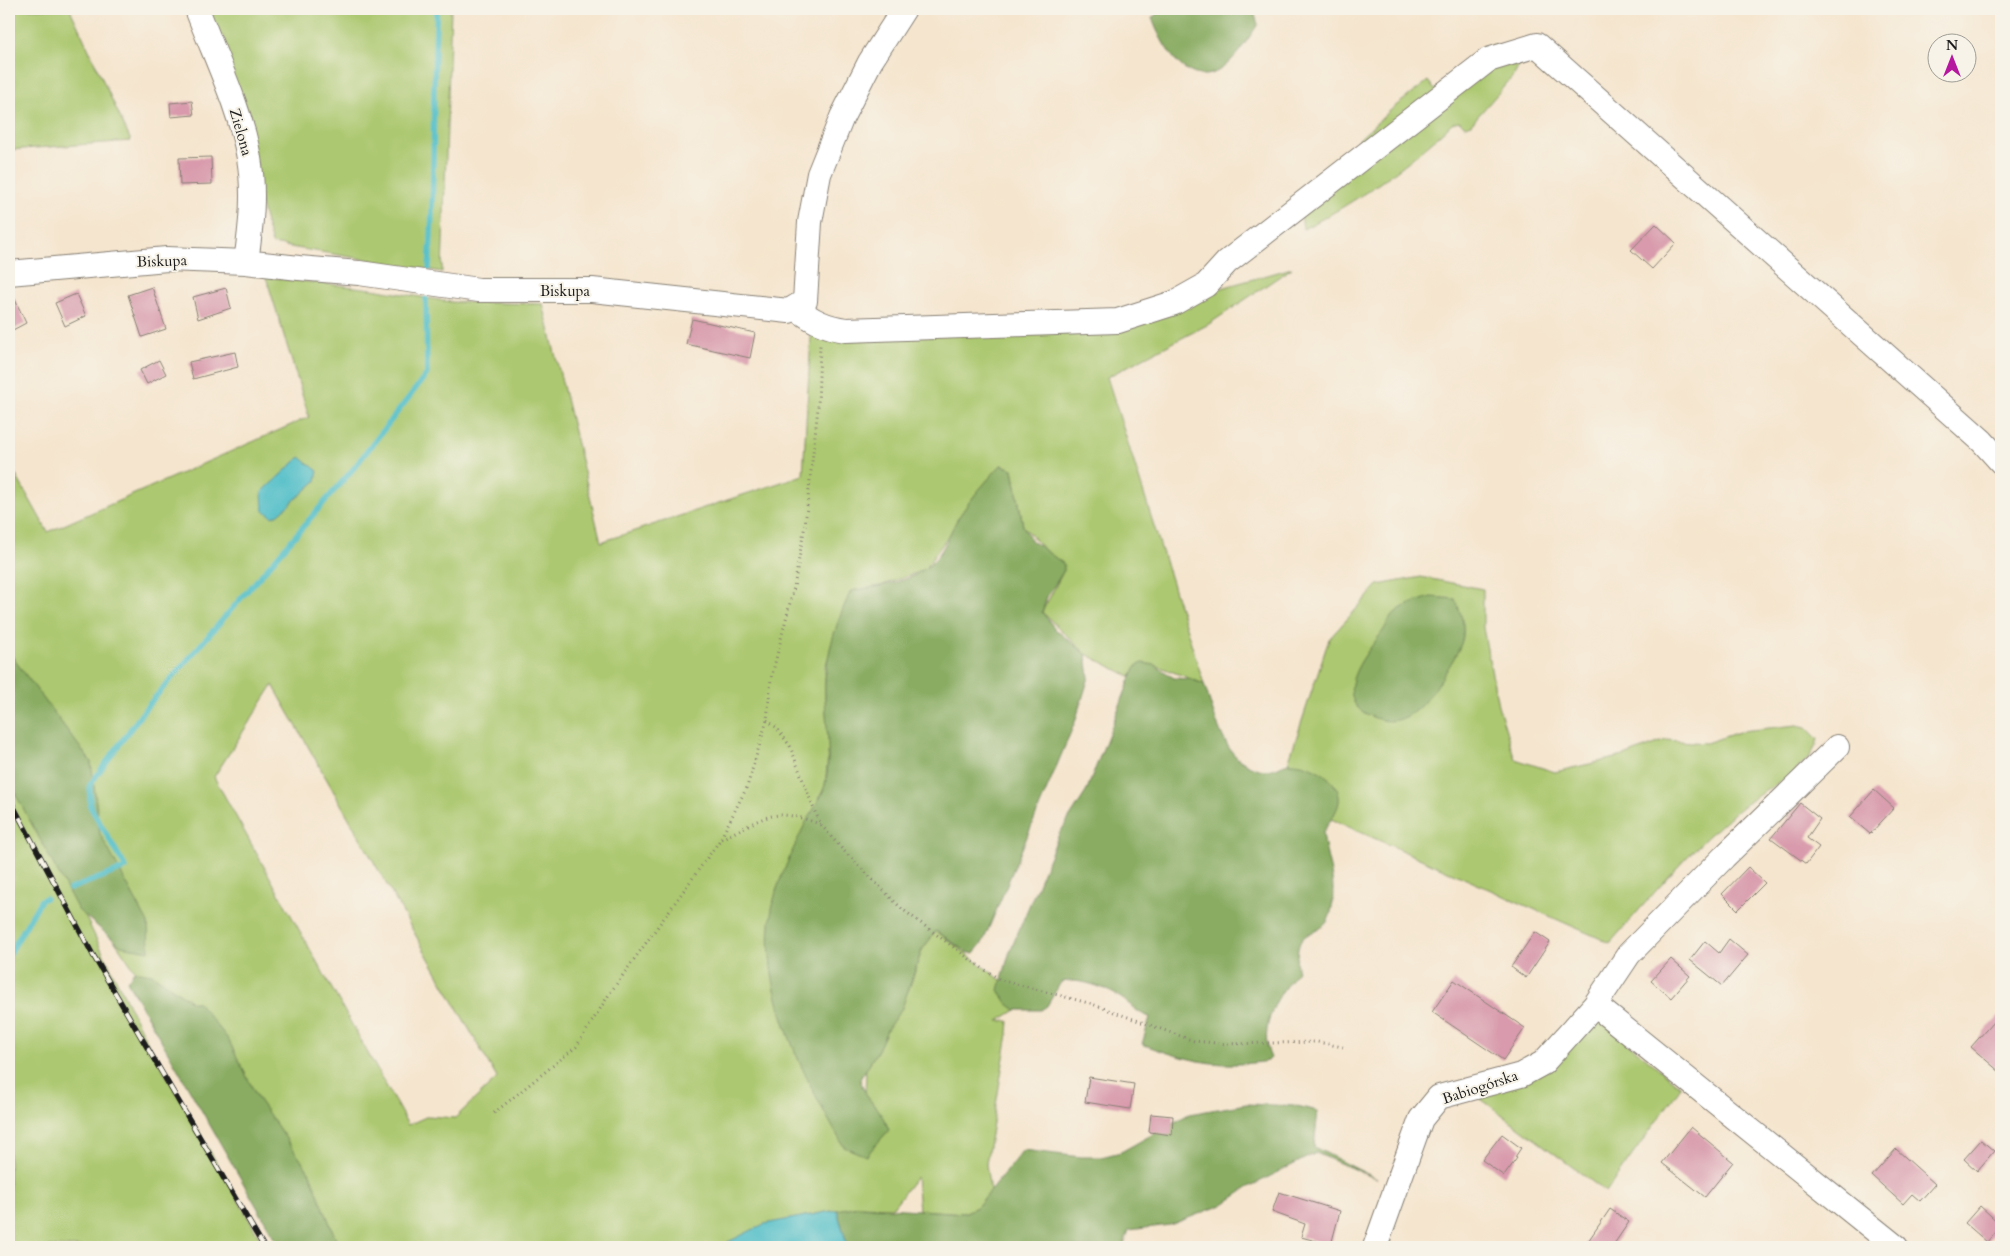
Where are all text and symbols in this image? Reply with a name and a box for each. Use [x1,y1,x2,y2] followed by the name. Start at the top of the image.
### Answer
[1928,32,1978,82] north arrow
[1946,36,1958,55] text: N
[225,106,257,159] street label: Zielona
[137,250,188,272] street label: Biskupa
[540,281,591,301] street label: Biskupa
[1440,1065,1521,1109] street label: Babiogórska

